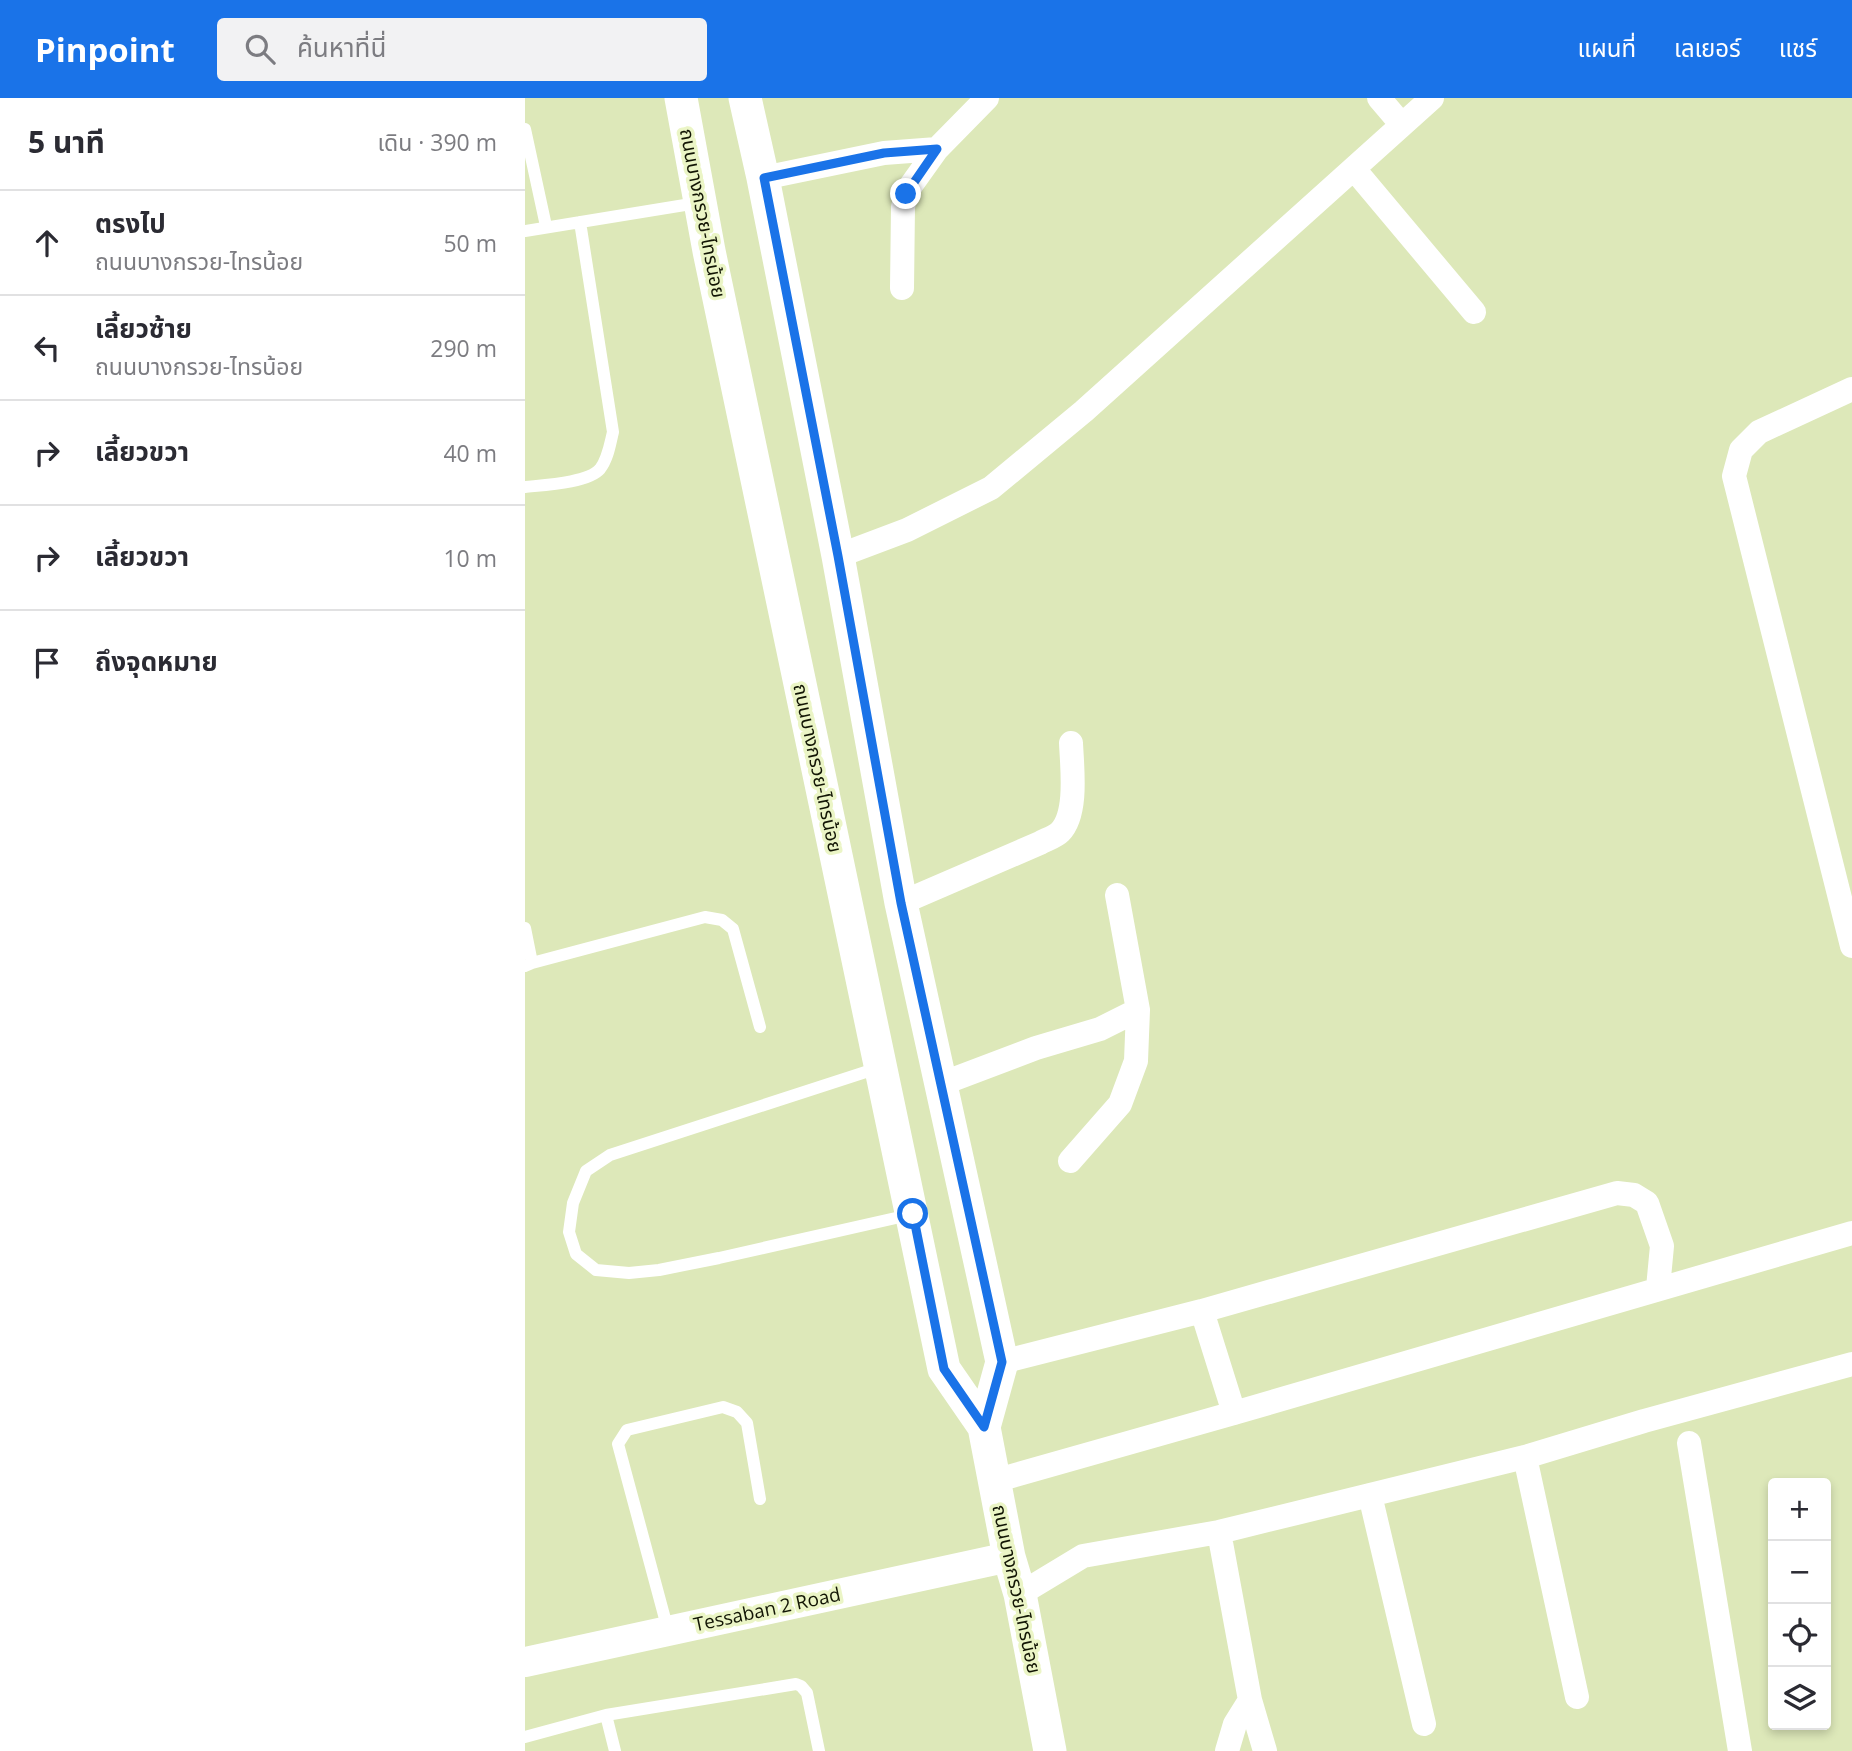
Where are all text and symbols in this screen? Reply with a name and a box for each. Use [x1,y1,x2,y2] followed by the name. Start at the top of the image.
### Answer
[217,18,707,81] search box
[35,27,175,72] text: Pinpoint
[297,29,386,65] text: ค้นหาที่นี่
[241,30,279,68] icon: search
[1578,31,1636,64] text: แผนที่
[1674,31,1741,64] text: เลเยอร์
[1779,31,1817,64] text: แชร์
[28,121,105,162] text: 5 นาที
[377,126,497,158] text: เดิน · 390 m
[674,126,732,300] street label: ถนนบางกรวย-ไทรน้อย
[890,178,921,209] route end
[95,205,166,241] text: ตรงไป
[28,224,66,262] icon: ahead
[443,227,497,259] text: 50 m
[95,245,303,277] text: ถนนบางกรวย-ไทรน้อย
[95,310,192,346] text: เลี้ยวซ้าย
[28,329,66,367] icon: left
[430,332,497,364] text: 290 m
[95,350,303,382] text: ถนนบางกรวย-ไทรน้อย
[95,433,189,469] text: เลี้ยวขวา
[28,434,66,472] icon: right
[443,437,497,469] text: 40 m
[95,538,189,574] text: เลี้ยวขวา
[28,539,66,577] icon: right
[443,542,497,574] text: 10 m
[95,643,218,679] text: ถึงจุดหมาย
[28,644,66,682] icon: arrive
[787,681,849,855] street label: ถนนบางกรวย-ไทรน้อย
[897,1198,928,1229] route start
[1768,1478,1831,1730] map controls
[1768,1478,1831,1541] button: +
[986,1502,1048,1676] street label: ถนนบางกรวย-ไทรน้อย
[1768,1541,1831,1604] button: −
[691,1581,843,1637] street label: Tessaban 2 Road
[1768,1604,1831,1667] button: locate
[1768,1667,1831,1730] button: layers

